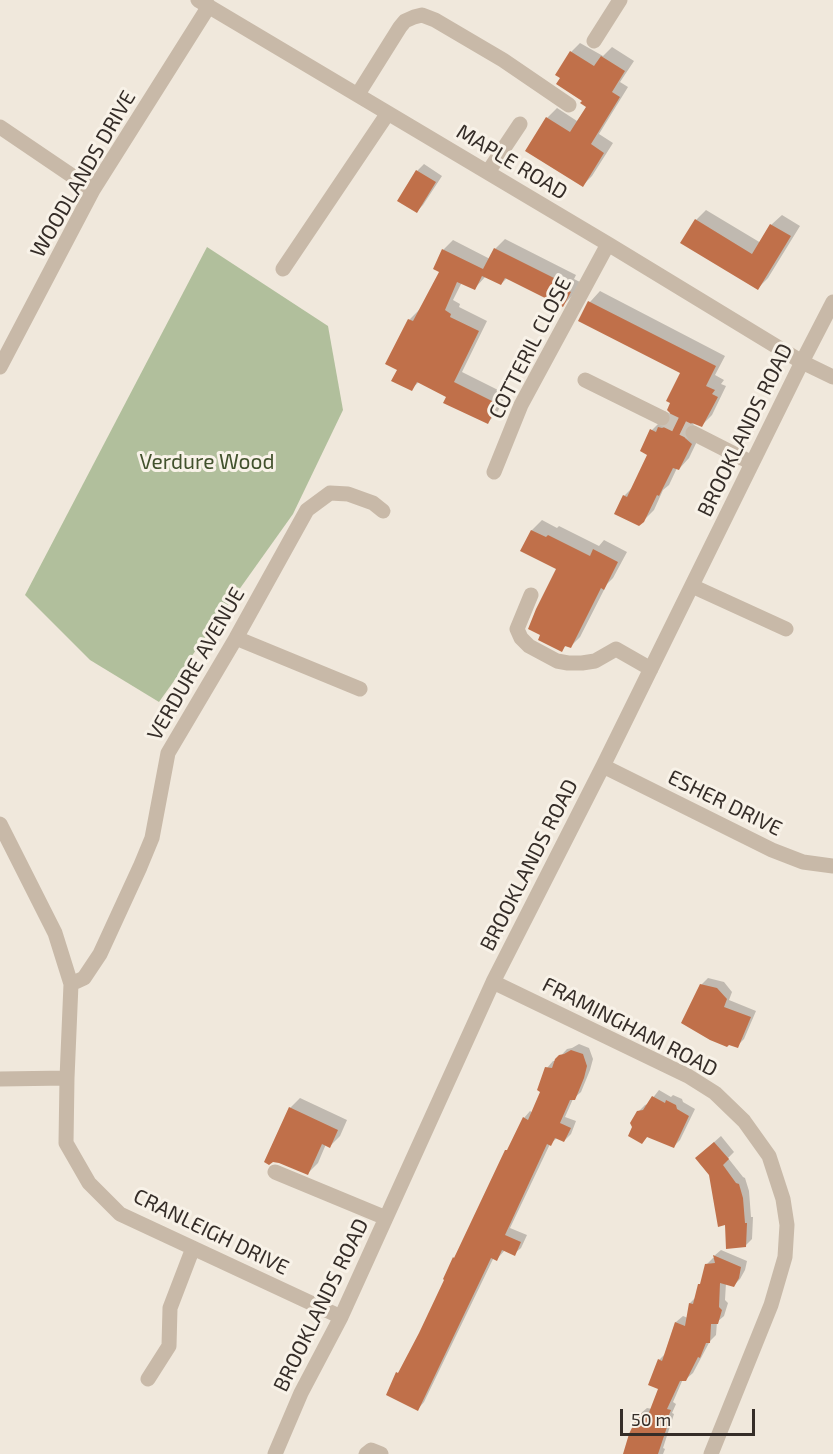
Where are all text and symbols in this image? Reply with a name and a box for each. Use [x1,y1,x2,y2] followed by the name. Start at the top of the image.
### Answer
[25,86,141,262] street label: WOODLANDS DRIVE
[452,119,572,205] street label: MAPLE ROAD
[483,273,577,423] street label: COTTERIL CLOSE
[692,339,798,521] street label: BROOKLANDS ROAD
[139,449,275,475] park label: Verdure Wood
[142,583,250,745] street label: VERDURE AVENUE
[664,765,786,841] street label: ESHER DRIVE
[475,775,583,955] street label: BROOKLANDS ROAD
[538,972,722,1082] street label: FRAMINGHAM ROAD
[129,1183,293,1281] street label: CRANLEIGH DRIVE
[268,1214,374,1396] street label: BROOKLANDS ROAD
[623,1397,758,1435] scale bar
[631,1408,671,1430] text: 50 m

